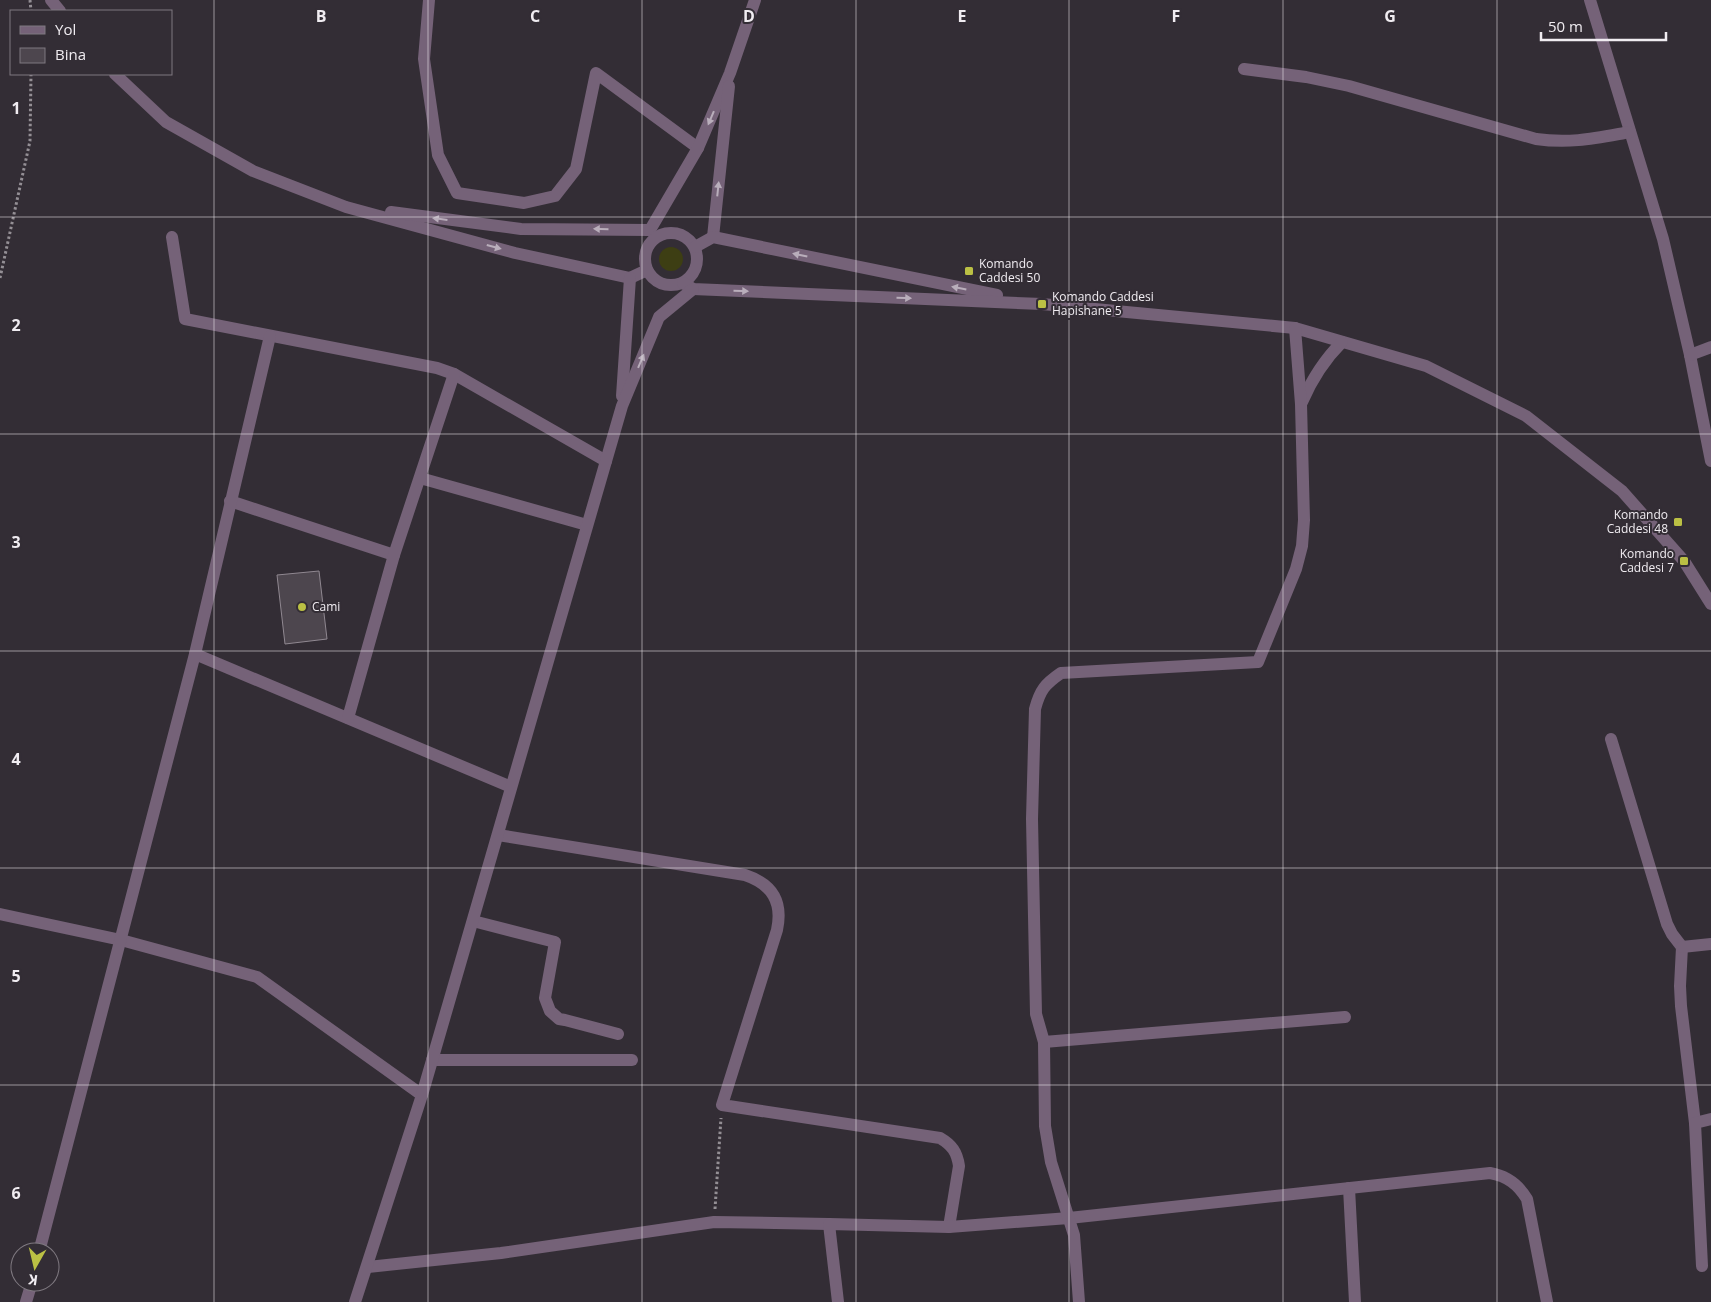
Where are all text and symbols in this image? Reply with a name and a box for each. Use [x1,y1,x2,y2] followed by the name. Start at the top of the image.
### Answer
[316,5,326,27] text: B
[530,5,540,27] text: C
[743,5,755,27] text: D
[958,5,967,27] text: E
[1172,5,1180,27] text: F
[1384,5,1396,27] text: G
[10,10,172,75] legend
[1541,10,1666,42] scale bar
[1548,16,1583,36] text: 50 m
[55,19,76,39] text: Yol
[55,44,86,64] text: Bina
[11,97,21,119] text: 1
[707,111,715,126] one-way arrow
[714,181,722,197] one-way arrow
[431,214,447,222] one-way arrow
[593,225,609,233] one-way arrow
[487,243,502,251] one-way arrow
[792,251,808,259] one-way arrow
[979,255,1040,286] place label: Komando Caddesi 50
[963,265,975,277] marker: Komando Caddesi 50
[952,284,967,292] one-way arrow
[734,287,750,295] one-way arrow
[1052,288,1154,319] place label: Komando Caddesi Hapishane 5
[896,294,912,302] one-way arrow
[1036,298,1048,310] marker: Komando Caddesi Hapishane 5
[11,314,21,336] text: 2
[637,354,645,369] one-way arrow
[1607,506,1668,537] place label: Komando Caddesi 48
[1672,516,1684,528] marker: Komando Caddesi 48
[11,531,21,553] text: 3
[1620,545,1674,576] place label: Komando Caddesi 7
[1678,555,1690,567] marker: Komando Caddesi 7
[312,598,340,615] place label: Cami
[296,601,308,613] marker: Cami
[11,748,21,770] text: 4
[11,965,21,987] text: 5
[11,1182,21,1204] text: 6
[10,1242,60,1292] north arrow
[26,1270,39,1290] text: K

